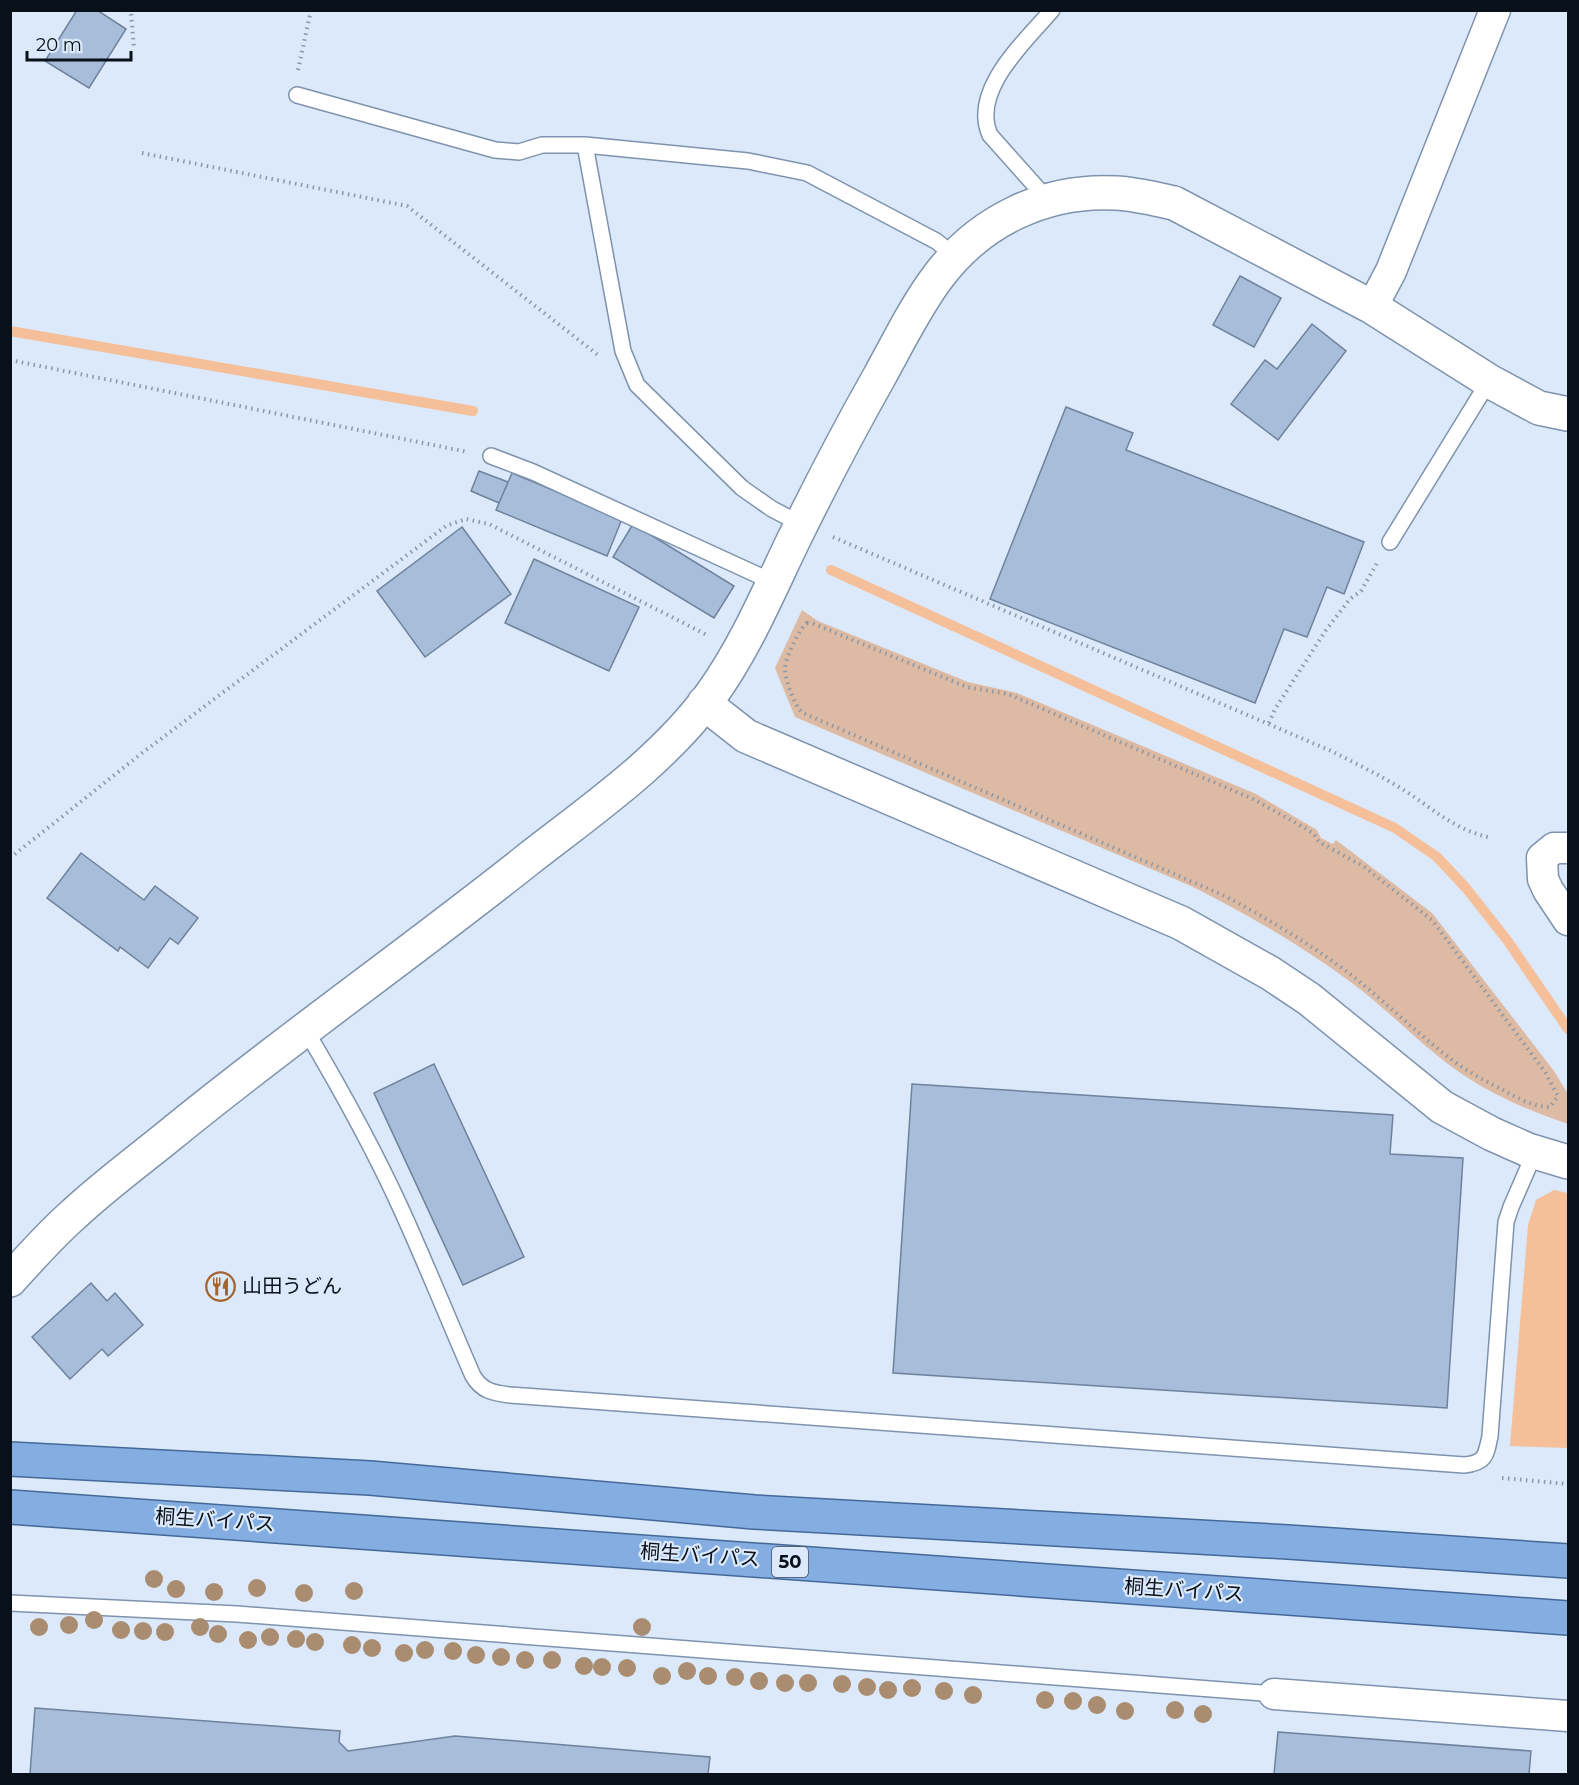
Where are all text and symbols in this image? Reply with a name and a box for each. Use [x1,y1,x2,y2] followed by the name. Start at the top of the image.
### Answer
[27,24,130,62] scale bar
[36,34,82,56] text: 20 m
[205,1270,237,1302] restaurant icon: 山田うどん
[242,1274,342,1298] place label: 山田うどん
[155,1504,275,1536] street label: 桐生バイパス
[640,1539,760,1571] street label: 桐生バイパス
[772,1547,808,1577] road number: 50
[1124,1574,1244,1606] street label: 桐生バイパス

